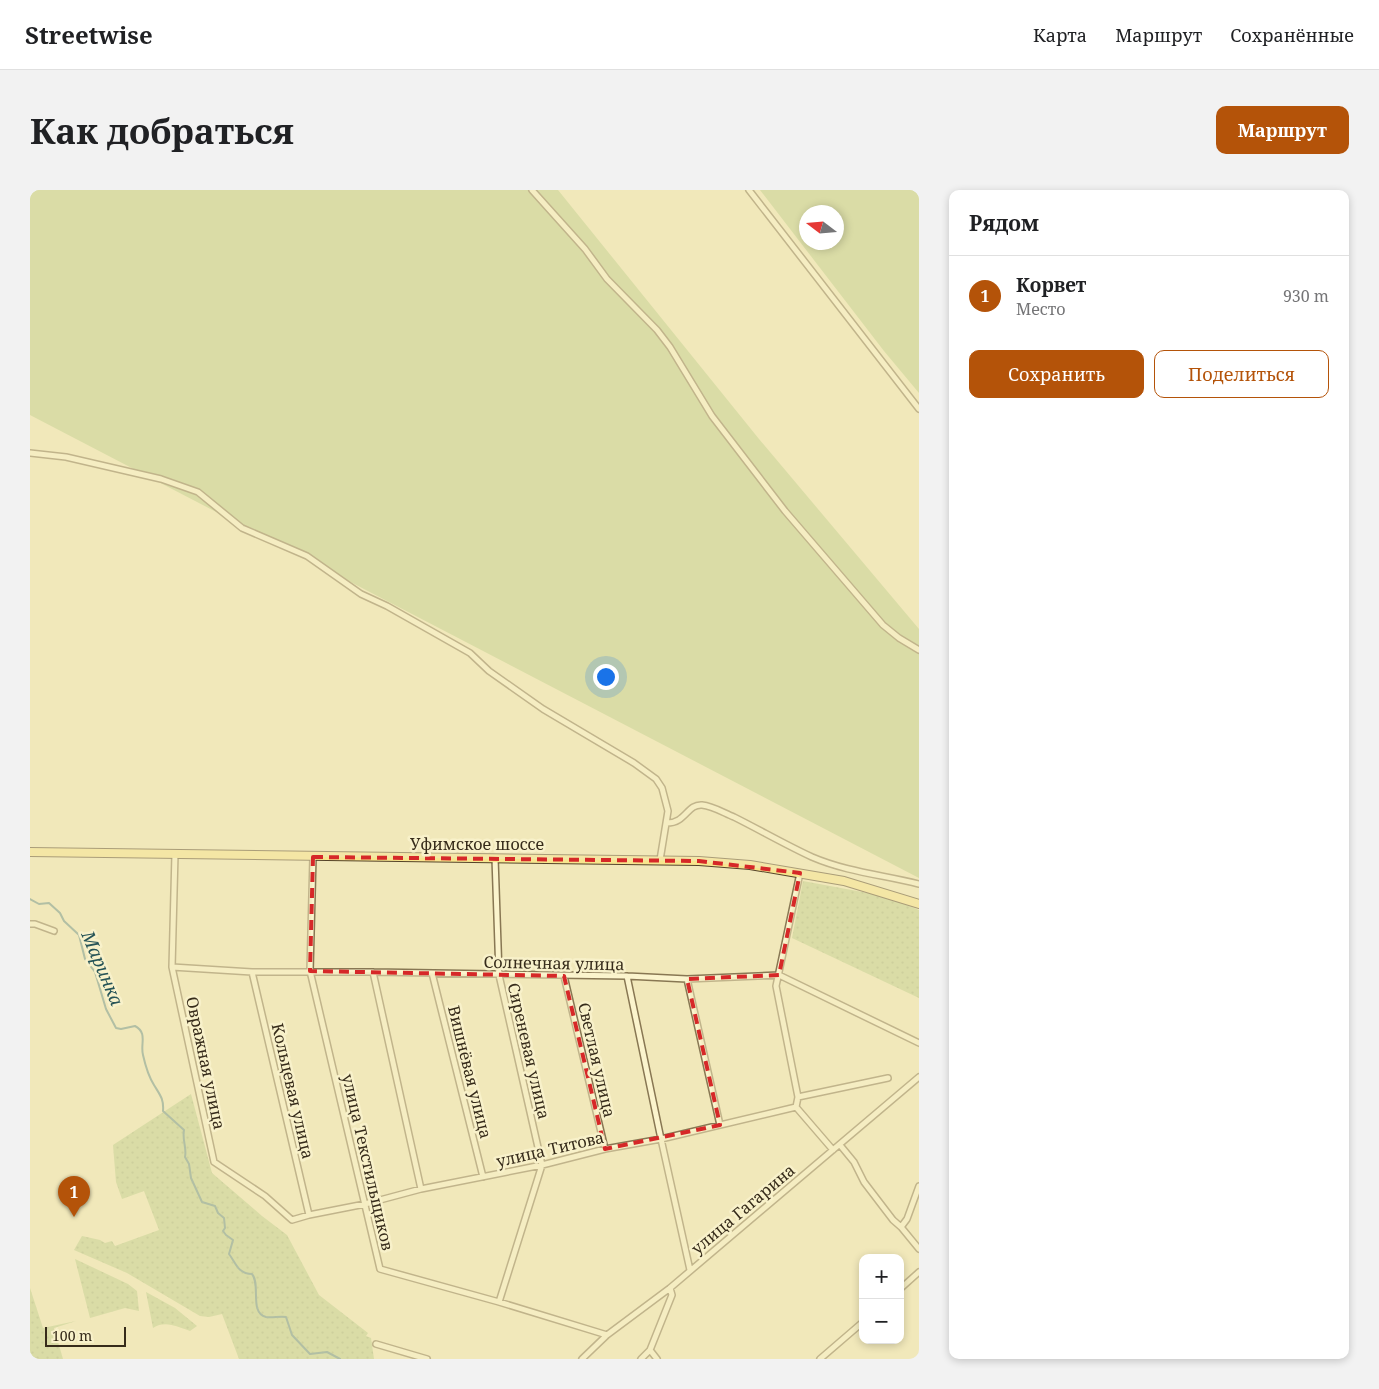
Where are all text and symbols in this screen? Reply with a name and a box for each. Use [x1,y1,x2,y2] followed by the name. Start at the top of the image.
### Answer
[25,18,153,51] text: Streetwise
[1033,23,1087,47] text: Карта
[1115,23,1202,47] text: Маршрут
[1230,23,1354,47] text: Сохранённые
[1216,106,1349,154] button: Маршрут
[30,107,294,154] text: Как добраться
[799,205,844,250] north arrow
[969,209,1039,237] text: Рядом
[1016,272,1086,298] text: Корвет
[980,285,990,307] text: 1
[1283,285,1329,307] text: 930 m
[1016,298,1065,320] text: Место
[969,350,1144,398] button: Сохранить
[1154,350,1329,398] button: Поделиться
[593,664,619,690] your location
[410,833,544,855] street label: Уфимское шоссе
[76,926,130,1009] water label: Маринка
[483,951,625,975] street label: Солнечная улица
[503,981,555,1121] street label: Сиреневая улица
[181,995,231,1131] street label: Овражная улица
[573,1000,621,1120] street label: Светлая улица
[443,1003,497,1141] street label: Вишнёвая улица
[267,1021,319,1161] street label: Кольцевая улица
[337,1072,399,1253] street label: улица Текстильщиков
[494,1126,606,1172] street label: улица Титова
[686,1159,800,1259] street label: улица Гагарина
[58,1176,90,1217] pin: 1
[859,1254,904,1344] map controls
[859,1254,904,1299] button: +
[859,1299,904,1344] button: −
[45,1324,126,1347] scale bar
[52,1326,92,1345] text: 100 m

